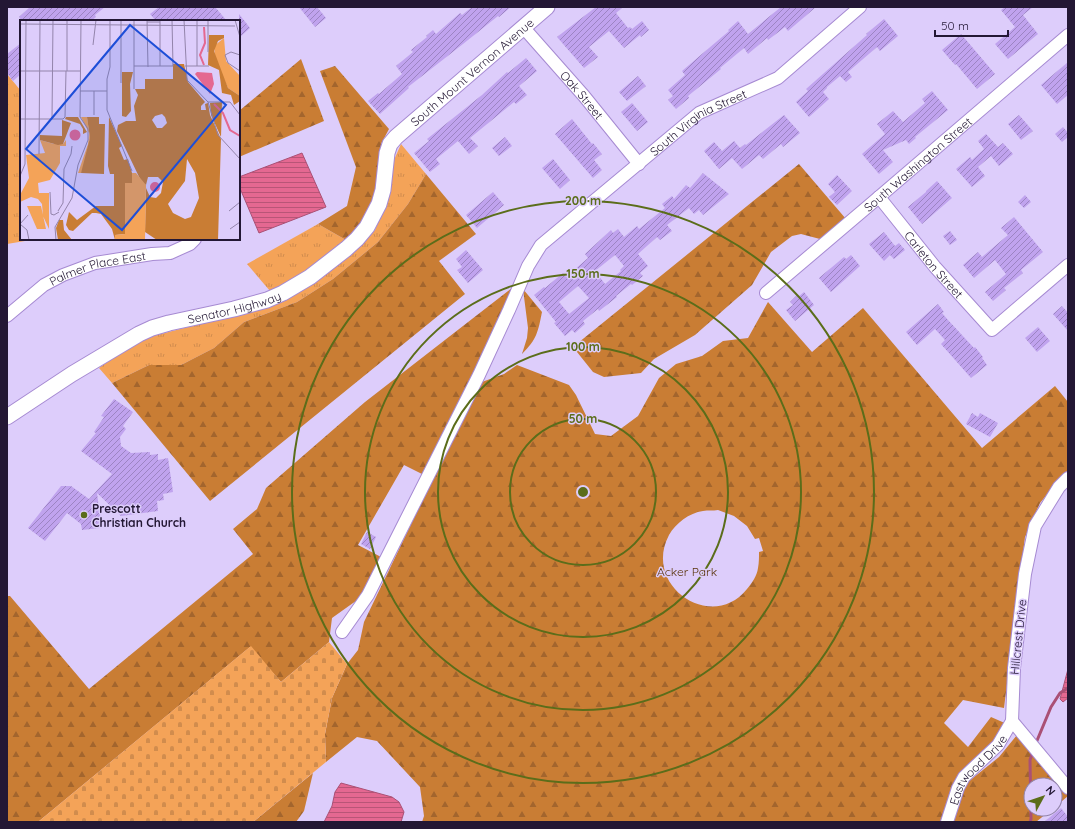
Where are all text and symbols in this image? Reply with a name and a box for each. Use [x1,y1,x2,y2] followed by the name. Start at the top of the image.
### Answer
[935,12,1008,38] scale bar
[407,14,537,129] street label: South Mount Vernon Avenue
[941,18,969,33] text: 50 m
[20,20,240,240] inset map
[557,67,607,122] street label: Oak Street
[646,86,748,159] street label: South Virginia Street
[860,114,975,214] street label: South Washington Street
[565,193,601,208] text: 200 m
[901,228,967,301] street label: Carleton Street
[46,248,147,289] street label: Palmer Place East
[566,266,600,281] text: 150 m
[186,287,283,326] street label: Senator Highway
[566,339,600,354] text: 100 m
[569,411,597,426] text: 50 m
[576,485,590,499] centre of rings
[92,501,186,530] place label: Prescott Christian Church
[79,510,89,520] marker: Prescott Christian Church
[657,564,717,579] park label: Acker Park
[1007,598,1029,675] street label: Hillcrest Drive
[946,732,1010,807] street label: Eastwood Drive
[1023,777,1063,817] north arrow
[1043,783,1059,798] text: N

